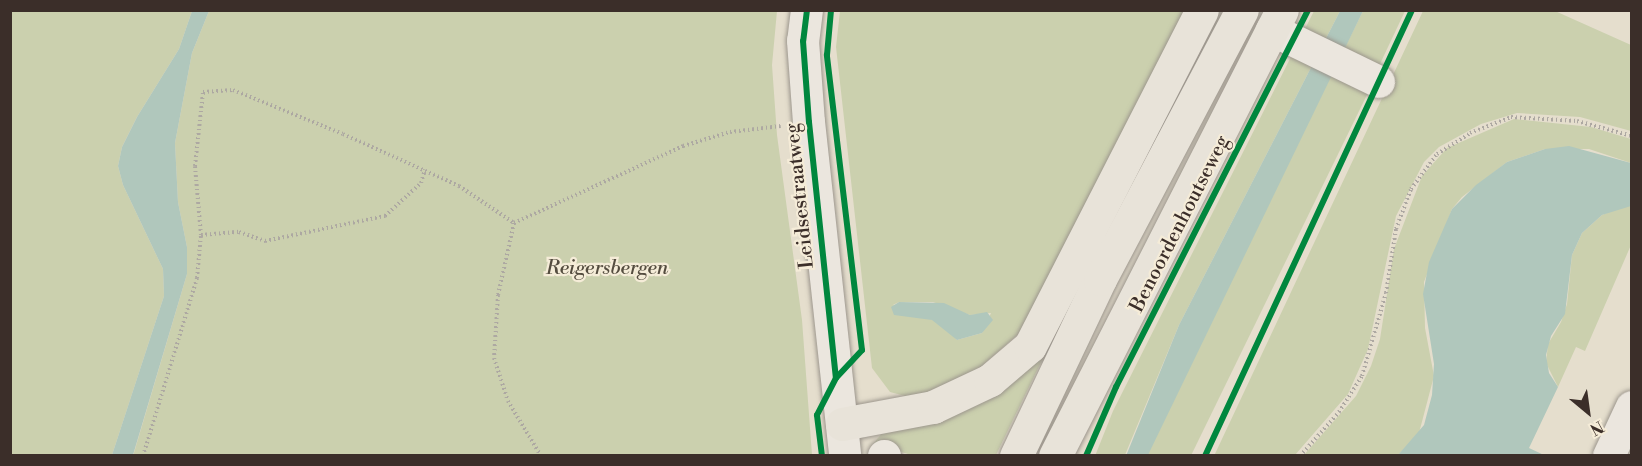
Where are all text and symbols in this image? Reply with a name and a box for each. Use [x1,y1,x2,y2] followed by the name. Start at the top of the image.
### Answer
[780,122,820,270] street label: Leidsestraatweg
[1125,132,1235,316] street label: Benoordenhoutseweg
[546,256,668,280] park label: Reigersbergen
[1558,382,1618,442] north arrow
[1586,416,1607,440] text: N

